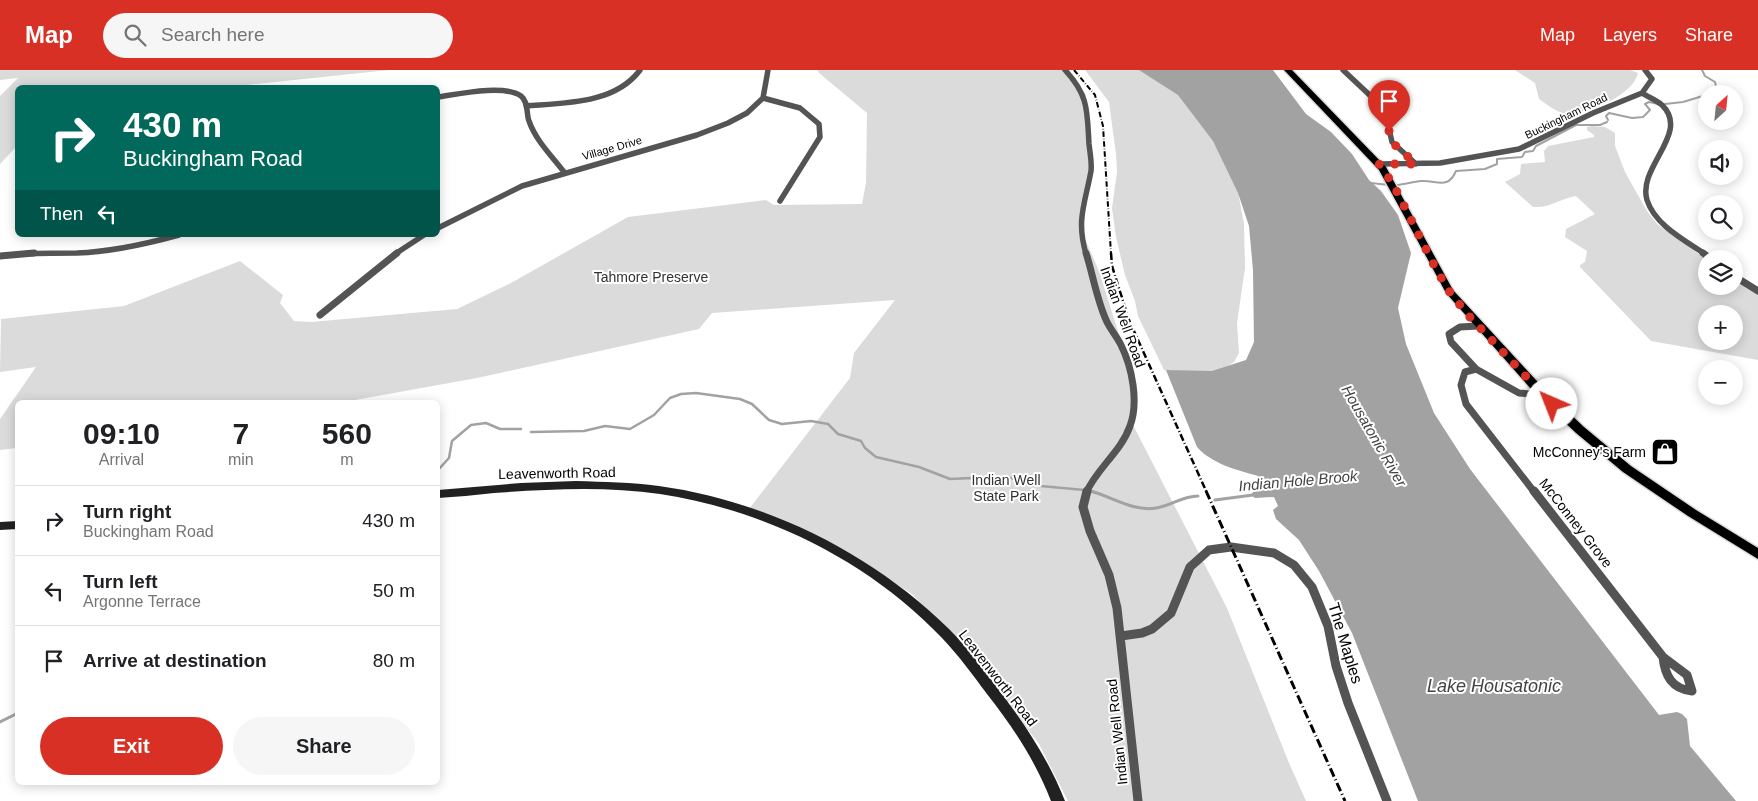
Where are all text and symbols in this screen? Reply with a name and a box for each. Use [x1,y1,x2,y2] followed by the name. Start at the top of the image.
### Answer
[103,13,453,58] search box
[25,21,73,48] text: Map
[121,21,149,49] icon: search
[161,24,265,45] text: Search here
[1540,25,1575,45] text: Map
[1603,25,1657,45] text: Layers
[1685,25,1733,45] text: Share
[1368,80,1410,131] pin
[1698,85,1742,130] north arrow
[1698,85,1743,405] map controls
[1375,87,1403,115] icon: arrive
[1523,91,1609,141] street label: Buckingham Road
[40,105,105,170] icon: right
[123,105,222,144] text: 430 m
[581,134,643,162] street label: Village Drive
[1698,140,1743,185] button: sound
[123,146,303,171] text: Buckingham Road
[1698,195,1743,240] button: search
[93,200,121,228] icon: left
[40,203,83,224] text: Then
[1698,250,1743,295] button: layers
[1097,264,1149,370] street label: Indian Well Road
[594,269,708,285] park label: Tahmore Preserve
[1698,305,1743,350] button: +
[1698,360,1743,405] button: −
[1525,377,1577,429] position arrow
[1339,382,1411,490] water label: Housatonic River
[83,417,160,450] text: 09:10
[232,417,249,450] text: 7
[322,417,372,450] text: 560
[1650,437,1680,467] shop icon: McConney's Farm
[1533,444,1646,460] place label: McConney's Farm
[99,451,144,468] text: Arrival
[228,451,254,468] text: min
[340,451,353,468] text: m
[498,464,616,482] street label: Leavenworth Road
[1238,467,1360,494] water label: Indian Hole Brook
[971,472,1041,504] park label: Indian Well State Park
[1536,475,1616,571] street label: McConney Grove
[83,501,171,522] text: Turn right
[40,507,68,535] icon: right
[362,510,415,531] text: 430 m
[83,523,214,540] text: Buckingham Road
[83,571,158,592] text: Turn left
[40,577,68,605] icon: left
[373,580,415,601] text: 50 m
[83,593,201,610] text: Argonne Terrace
[1325,601,1366,686] street label: The Maples
[956,627,1040,729] street label: Leavenworth Road
[40,647,68,675] icon: arrive
[83,650,267,671] text: Arrive at destination
[373,650,415,671] text: 80 m
[1427,676,1561,696] water label: Lake Housatonic
[1103,678,1131,786] street label: Indian Well Road
[40,717,223,775] button: Exit
[233,717,415,775] button: Share

